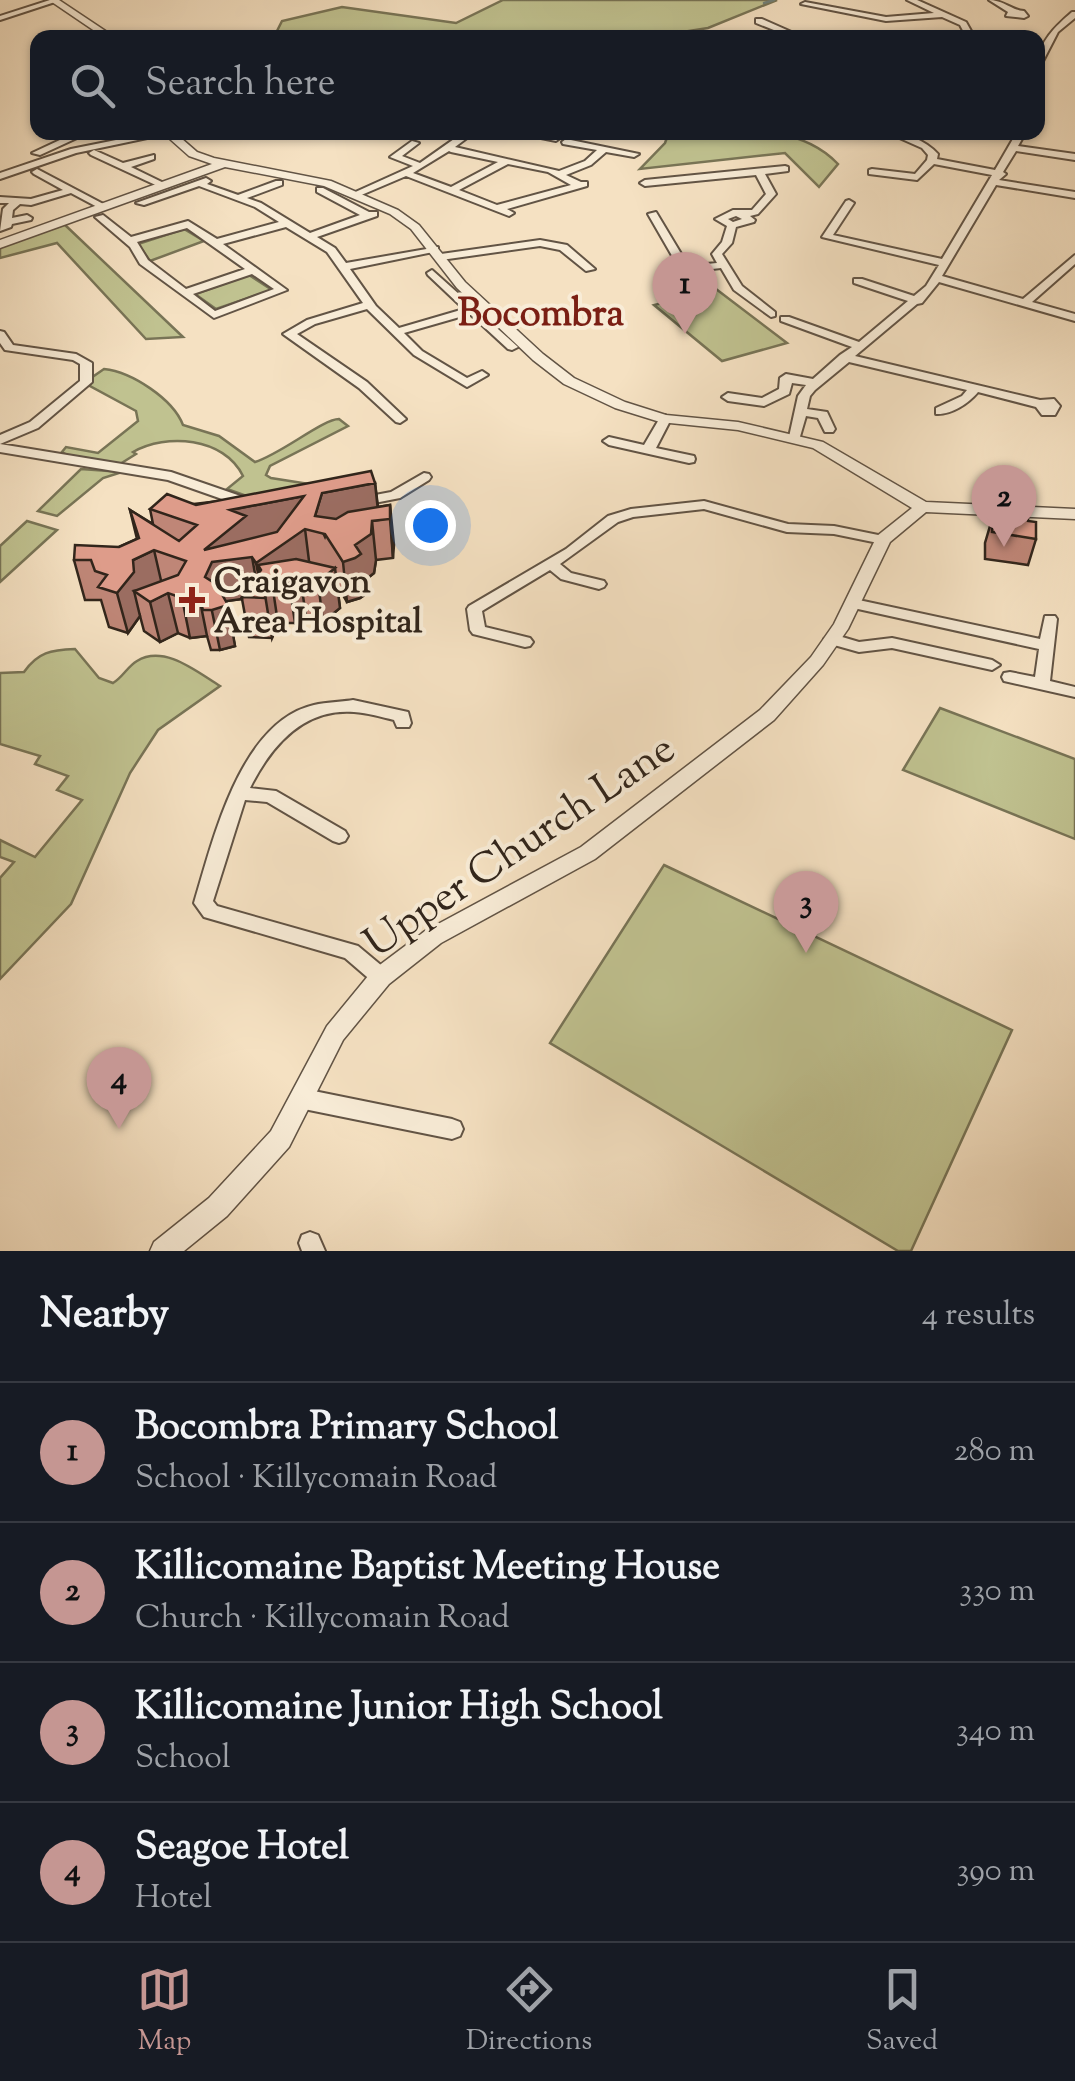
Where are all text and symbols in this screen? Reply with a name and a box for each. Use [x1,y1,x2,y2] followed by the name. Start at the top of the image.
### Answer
[30,30,1045,140] search box
[65,58,120,113] icon: search
[145,58,336,112] text: Search here
[652,252,718,334] pin: 1
[458,289,625,343] district label: Bocombra
[972,464,1036,547] pin: 2
[405,500,456,551] your location
[214,558,423,649] place label: Craigavon Area Hospital
[179,587,205,613] marker: Craigavon Area Hospital
[353,722,688,975] street label: Upper Church Lane
[774,870,838,953] pin: 3
[86,1046,152,1129] pin: 4
[40,1286,169,1346] text: Nearby
[922,1293,1035,1339] text: 4 results
[135,1402,559,1456] text: Bocombra Primary School
[67,1429,78,1475] text: 1
[954,1429,1035,1475] text: 280 m
[135,1456,497,1502] text: School · Killycomain Road
[135,1542,720,1596] text: Killicomaine Baptist Meeting House
[65,1569,80,1615] text: 2
[959,1569,1035,1615] text: 330 m
[135,1596,510,1642] text: Church · Killycomain Road
[135,1682,663,1736] text: Killicomaine Junior High School
[66,1709,79,1755] text: 3
[956,1709,1035,1755] text: 340 m
[135,1736,231,1782] text: School
[135,1822,349,1876] text: Seagoe Hotel
[64,1849,81,1895] text: 4
[957,1849,1035,1895] text: 390 m
[135,1876,212,1922] text: Hotel
[137,1962,192,2062] tab: Map
[466,1962,592,2062] tab: Directions
[866,1962,938,2062] tab: Saved

